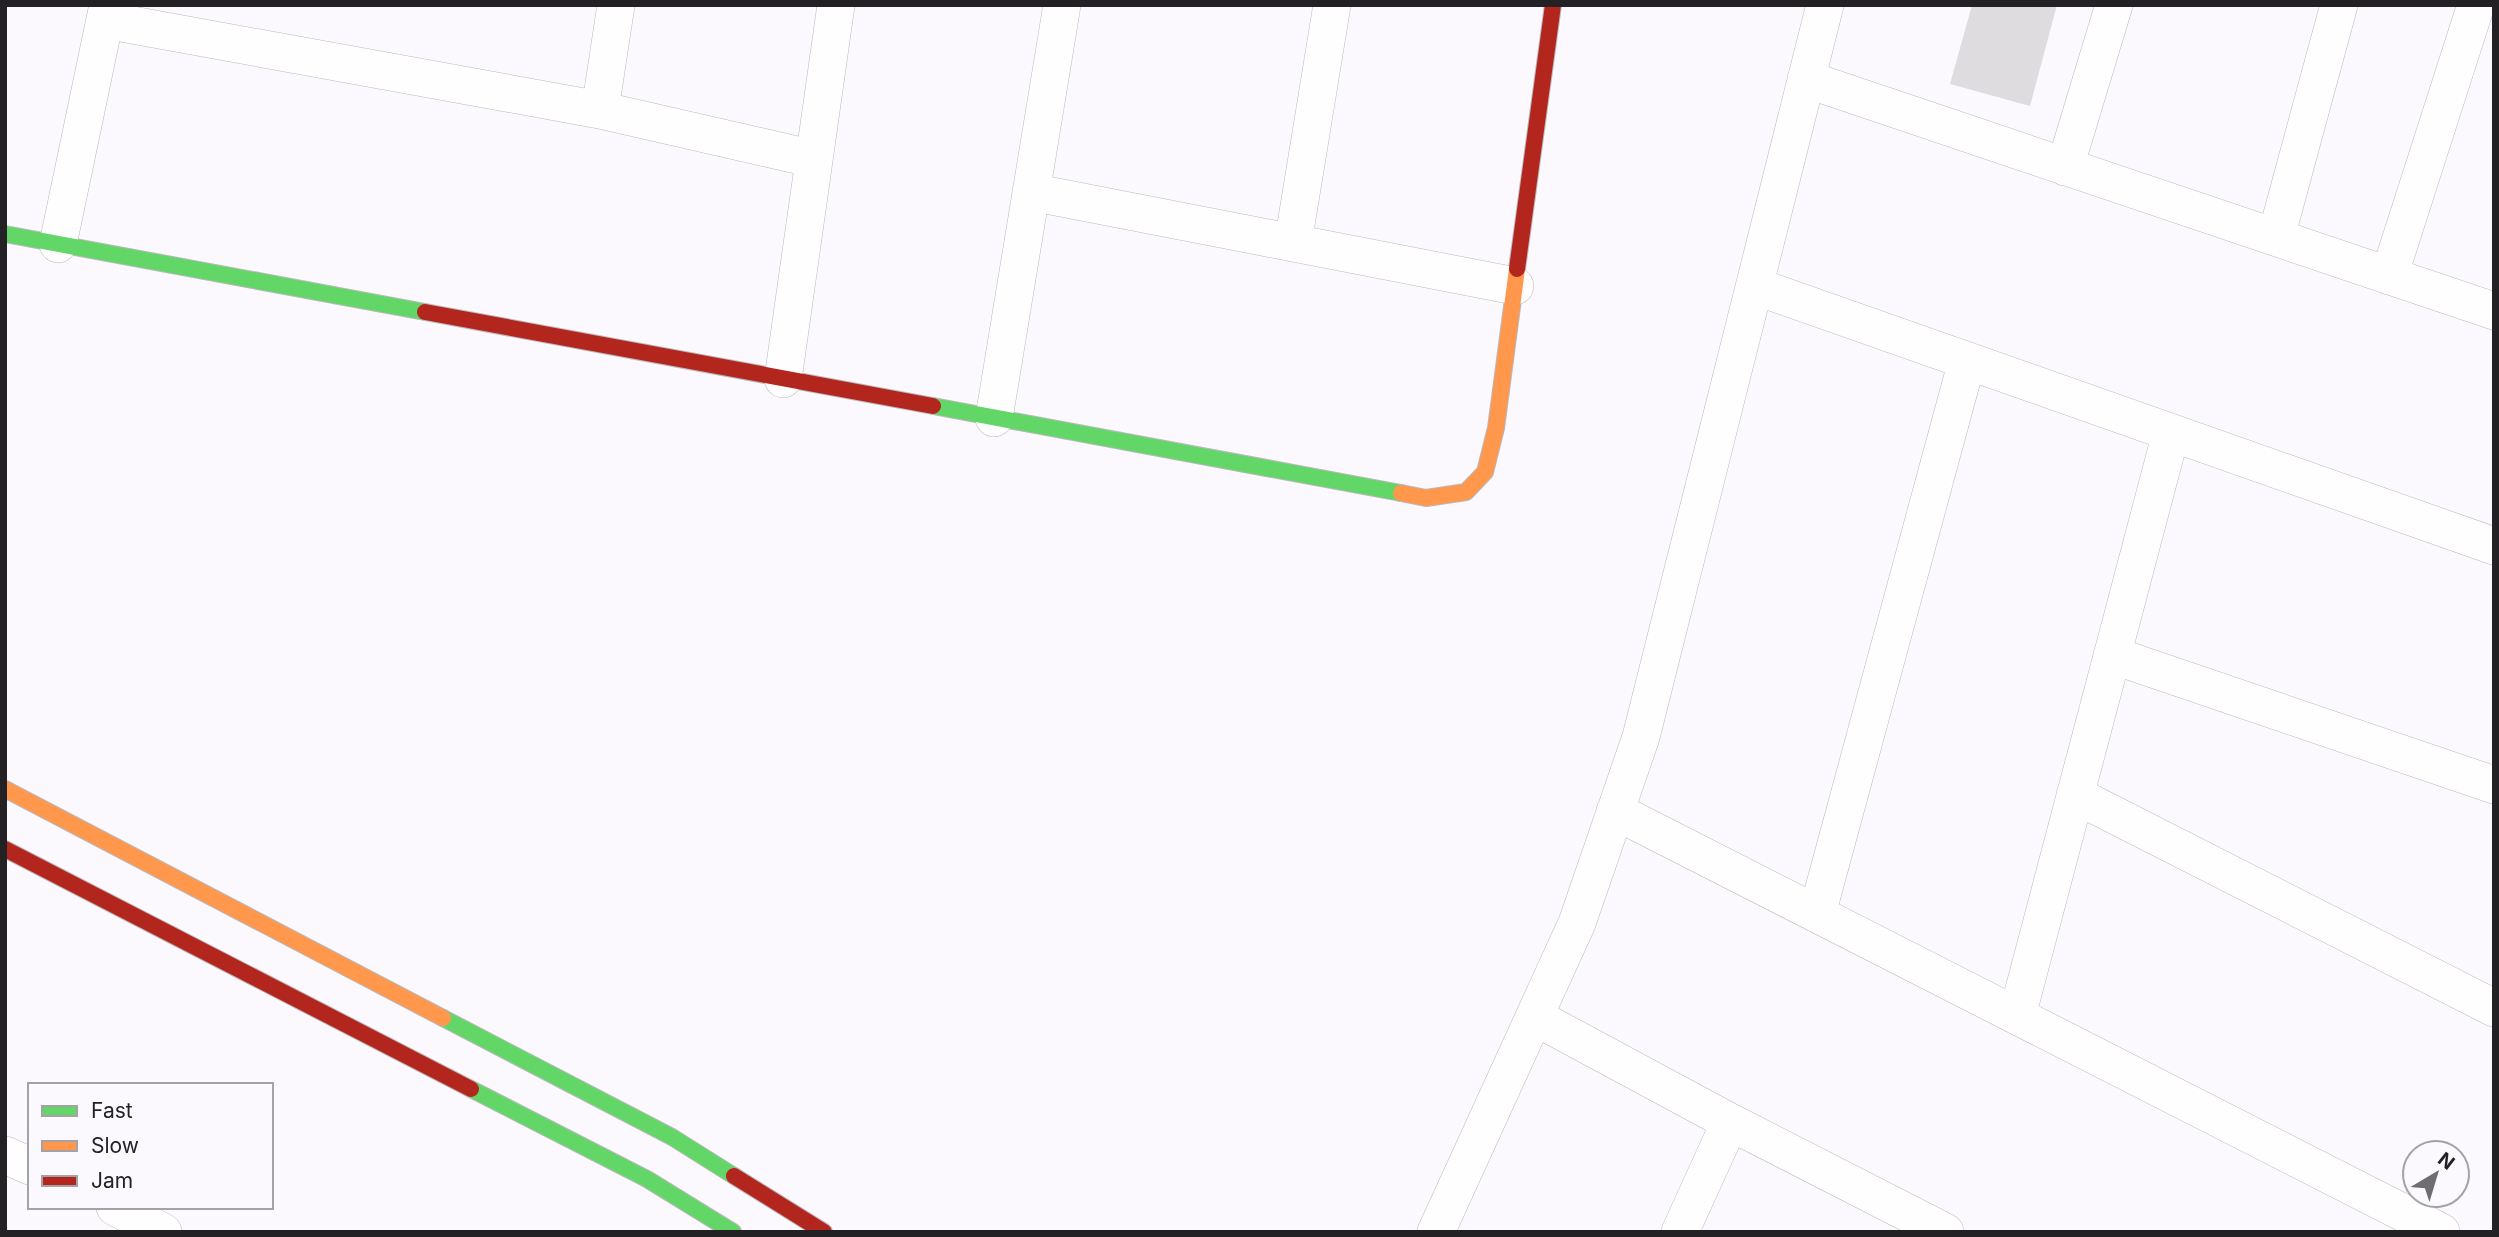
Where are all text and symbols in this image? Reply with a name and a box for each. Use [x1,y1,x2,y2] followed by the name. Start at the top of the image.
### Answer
[28,1083,273,1209] legend
[91,1098,133,1123] text: Fast
[91,1133,139,1158] text: Slow
[2401,1139,2471,1209] north arrow
[2433,1147,2459,1175] text: N
[91,1168,133,1193] text: Jam

